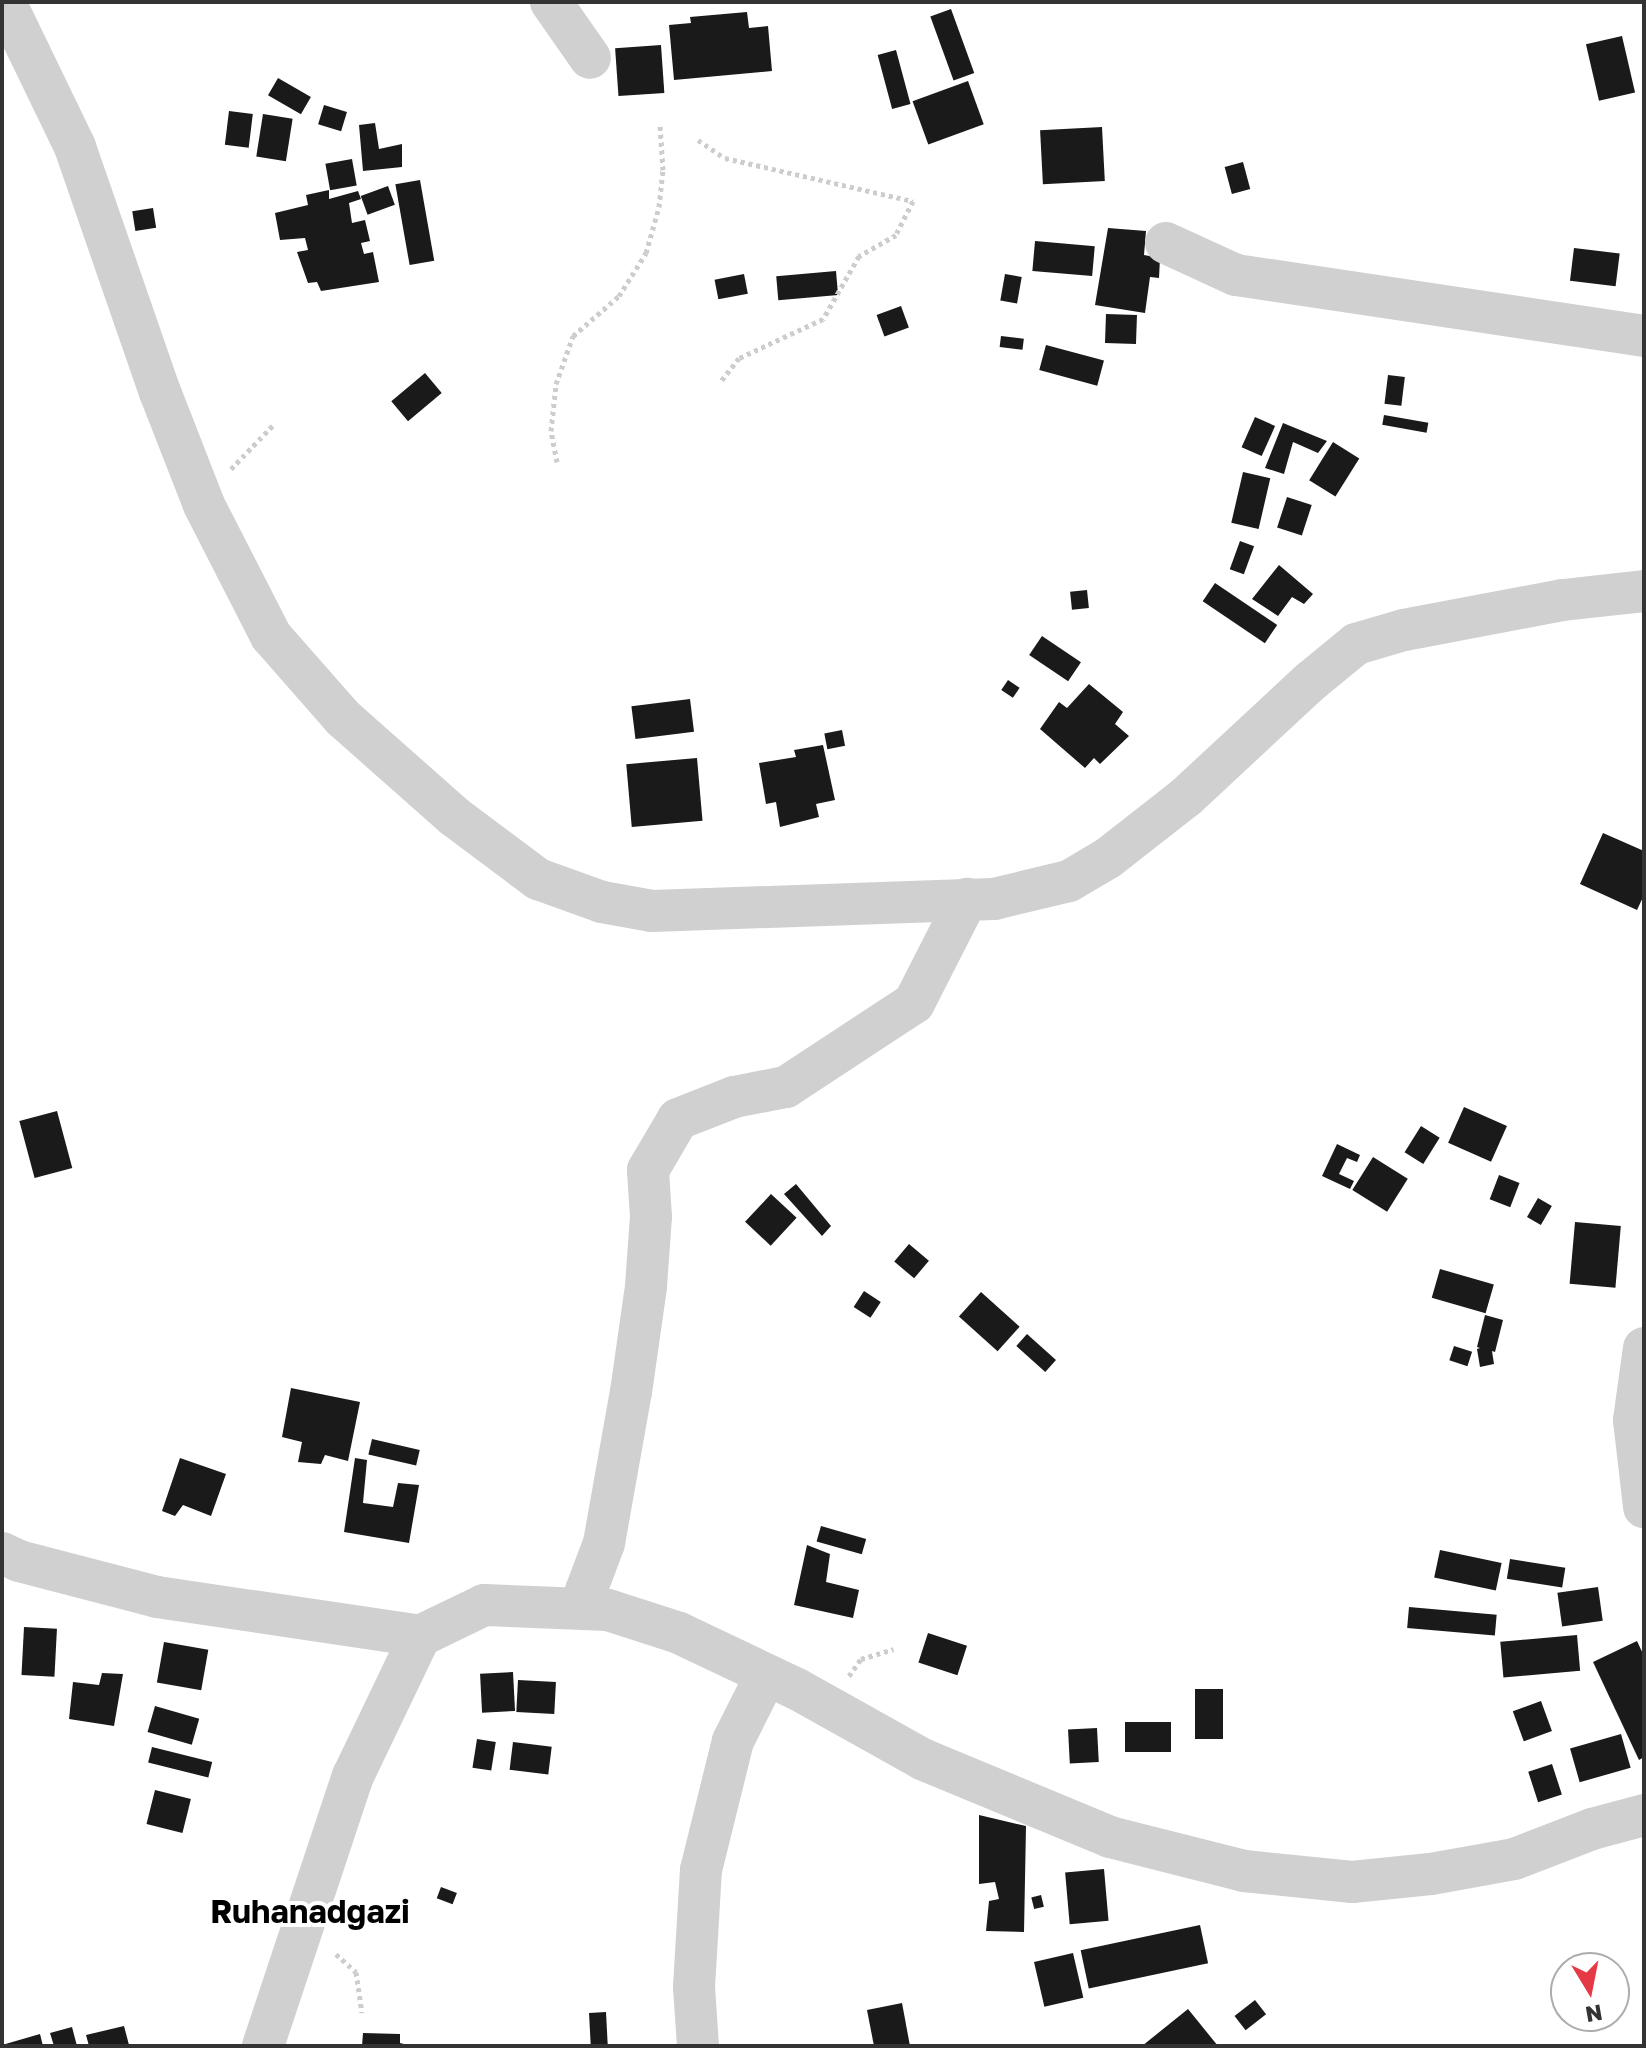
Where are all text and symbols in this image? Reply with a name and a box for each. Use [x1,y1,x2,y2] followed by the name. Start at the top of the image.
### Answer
[210,1892,410,1930] district label: Ruhanadgazi
[1550,1952,1630,2032] north arrow
[1583,1999,1604,2029] text: N

